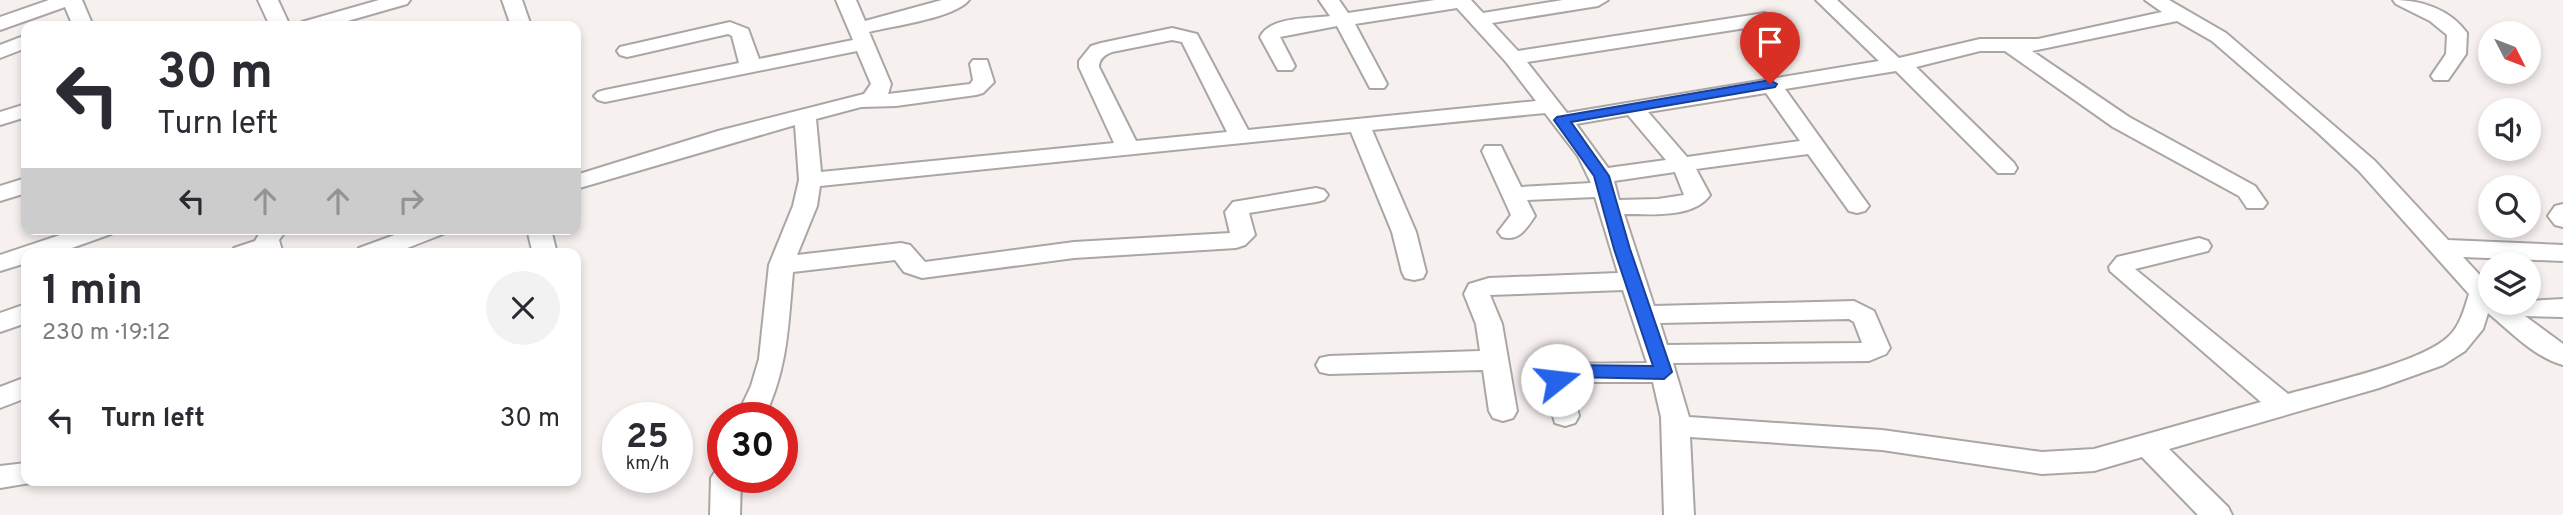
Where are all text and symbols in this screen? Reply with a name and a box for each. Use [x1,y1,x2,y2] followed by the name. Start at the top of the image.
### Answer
[1740,12.0,1800,84] pin
[2478,21,2541,84] north arrow
[2478,21,2541,315] map controls
[1751,23,1789,61] icon: arrive
[157,44,273,106] text: 30 m
[42,49,133,140] icon: left
[2478,98,2541,161] button: sound
[157,105,278,145] text: Turn left
[2478,175,2541,238] button: search
[173,182,211,220] icon: left
[246,182,284,220] icon: ahead
[319,182,357,220] icon: ahead
[392,182,430,220] icon: right
[2478,252,2541,315] button: layers
[42,266,143,319] text: 1 min
[486,271,560,345] button: close
[42,319,170,348] text: 230 m · 19:12
[1520,343,1594,417] position arrow
[42,401,80,439] icon: left
[707,402,798,493] speed limit sign: 30
[101,403,205,436] text: Turn left
[500,403,560,436] text: 30 m
[626,416,669,460] text: 25
[626,453,669,476] text: km/h

